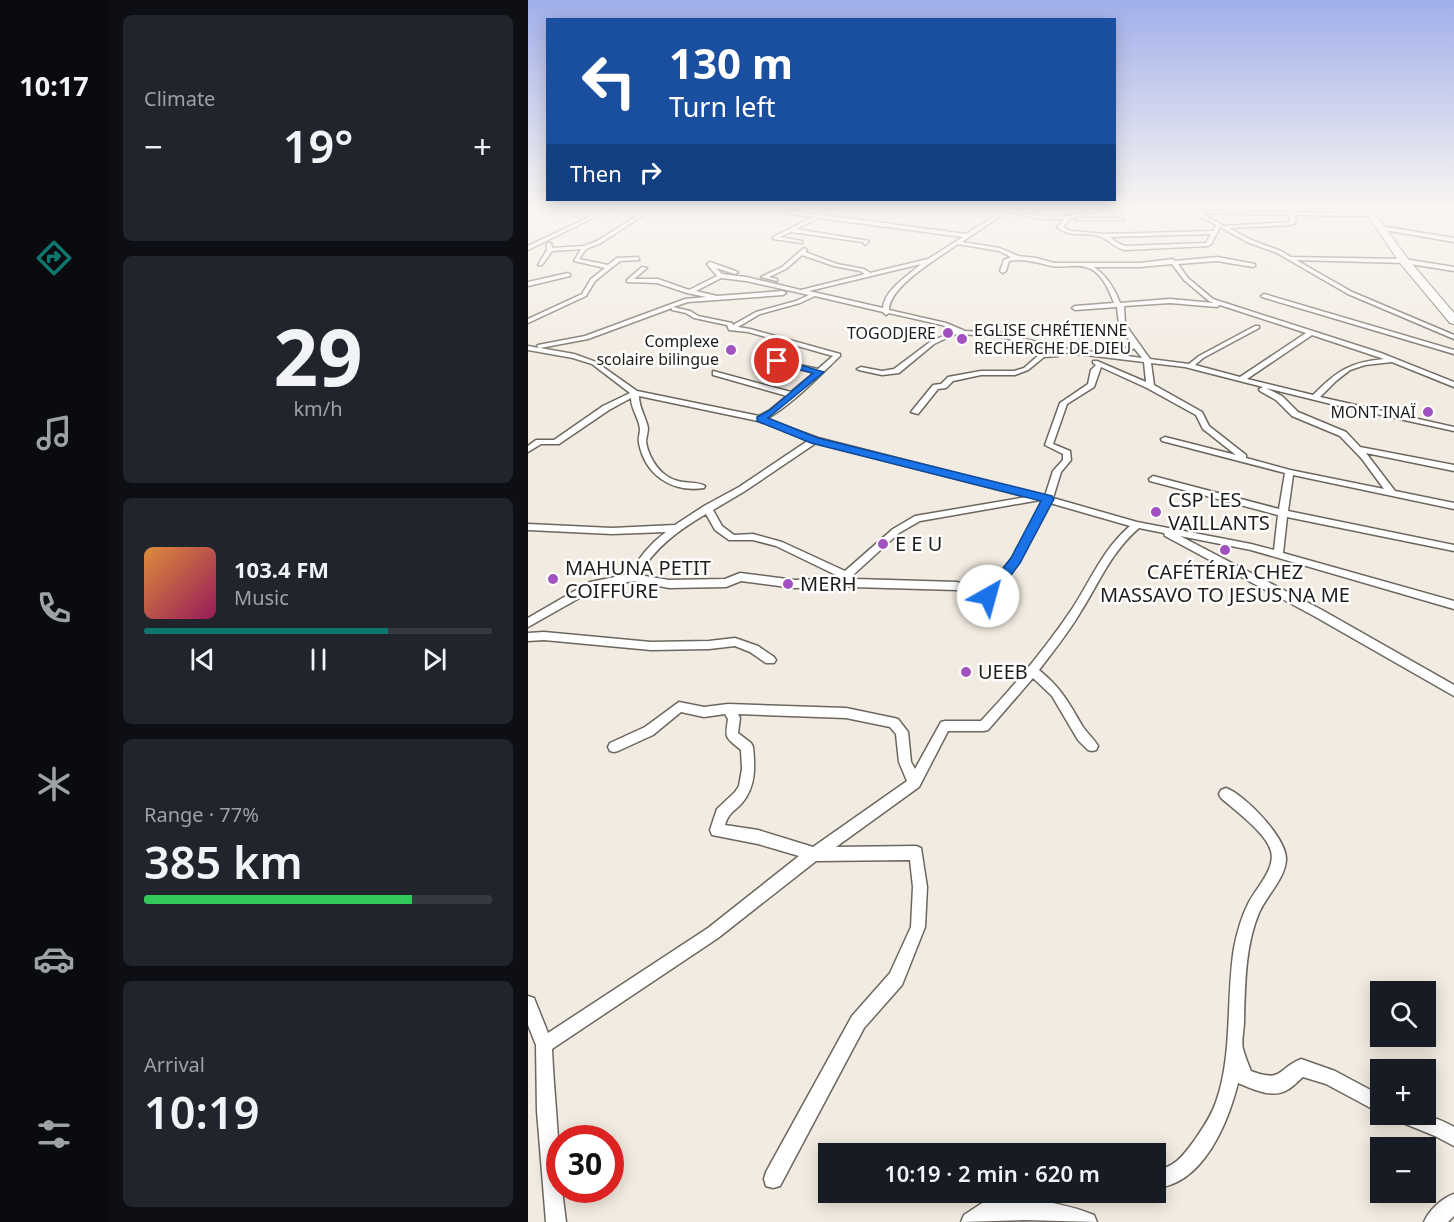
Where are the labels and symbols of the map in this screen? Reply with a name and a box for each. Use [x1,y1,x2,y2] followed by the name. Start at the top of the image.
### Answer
[974,319,1131,359] place label: EGLISE CHRÉTIENNE RECHERCHE DE DIEU
[847,322,936,344] place label: TOGODJERE
[941,326,955,340] marker: TOGODJERE
[596,330,719,370] place label: Complexe scolaire bilingue
[955,332,969,346] marker: EGLISE CHRÉTIENNE RECHERCHE DE DIEU
[751,335,802,386] pin
[724,343,738,357] marker: Complexe scolaire bilingue
[1331,401,1416,423] place label: MONT INAÏ
[1421,405,1435,419] marker: MONT INAÏ
[1168,486,1270,536] place label: CSP LES VAILLANTS
[1149,505,1163,519] marker: CSP LES VAILLANTS
[895,530,942,557] place label: E E U
[876,537,890,551] marker: E E U
[1218,543,1232,557] marker: CAFÉTÉRIA CHEZ MASSAVO TO JESUS NA ME
[565,554,711,604] place label: MAHUNA PETIT COIFFURE
[1100,558,1350,608] place label: CAFÉTÉRIA CHEZ MASSAVO TO JESUS NA ME
[956,564,1020,628] position arrow
[800,570,857,597] place label: MERH
[546,572,560,586] marker: MAHUNA PETIT COIFFURE
[781,577,795,591] marker: MERH
[978,658,1028,685] place label: UEEB
[959,665,973,679] marker: UEEB
[546,1125,624,1203] speed limit sign: 30

